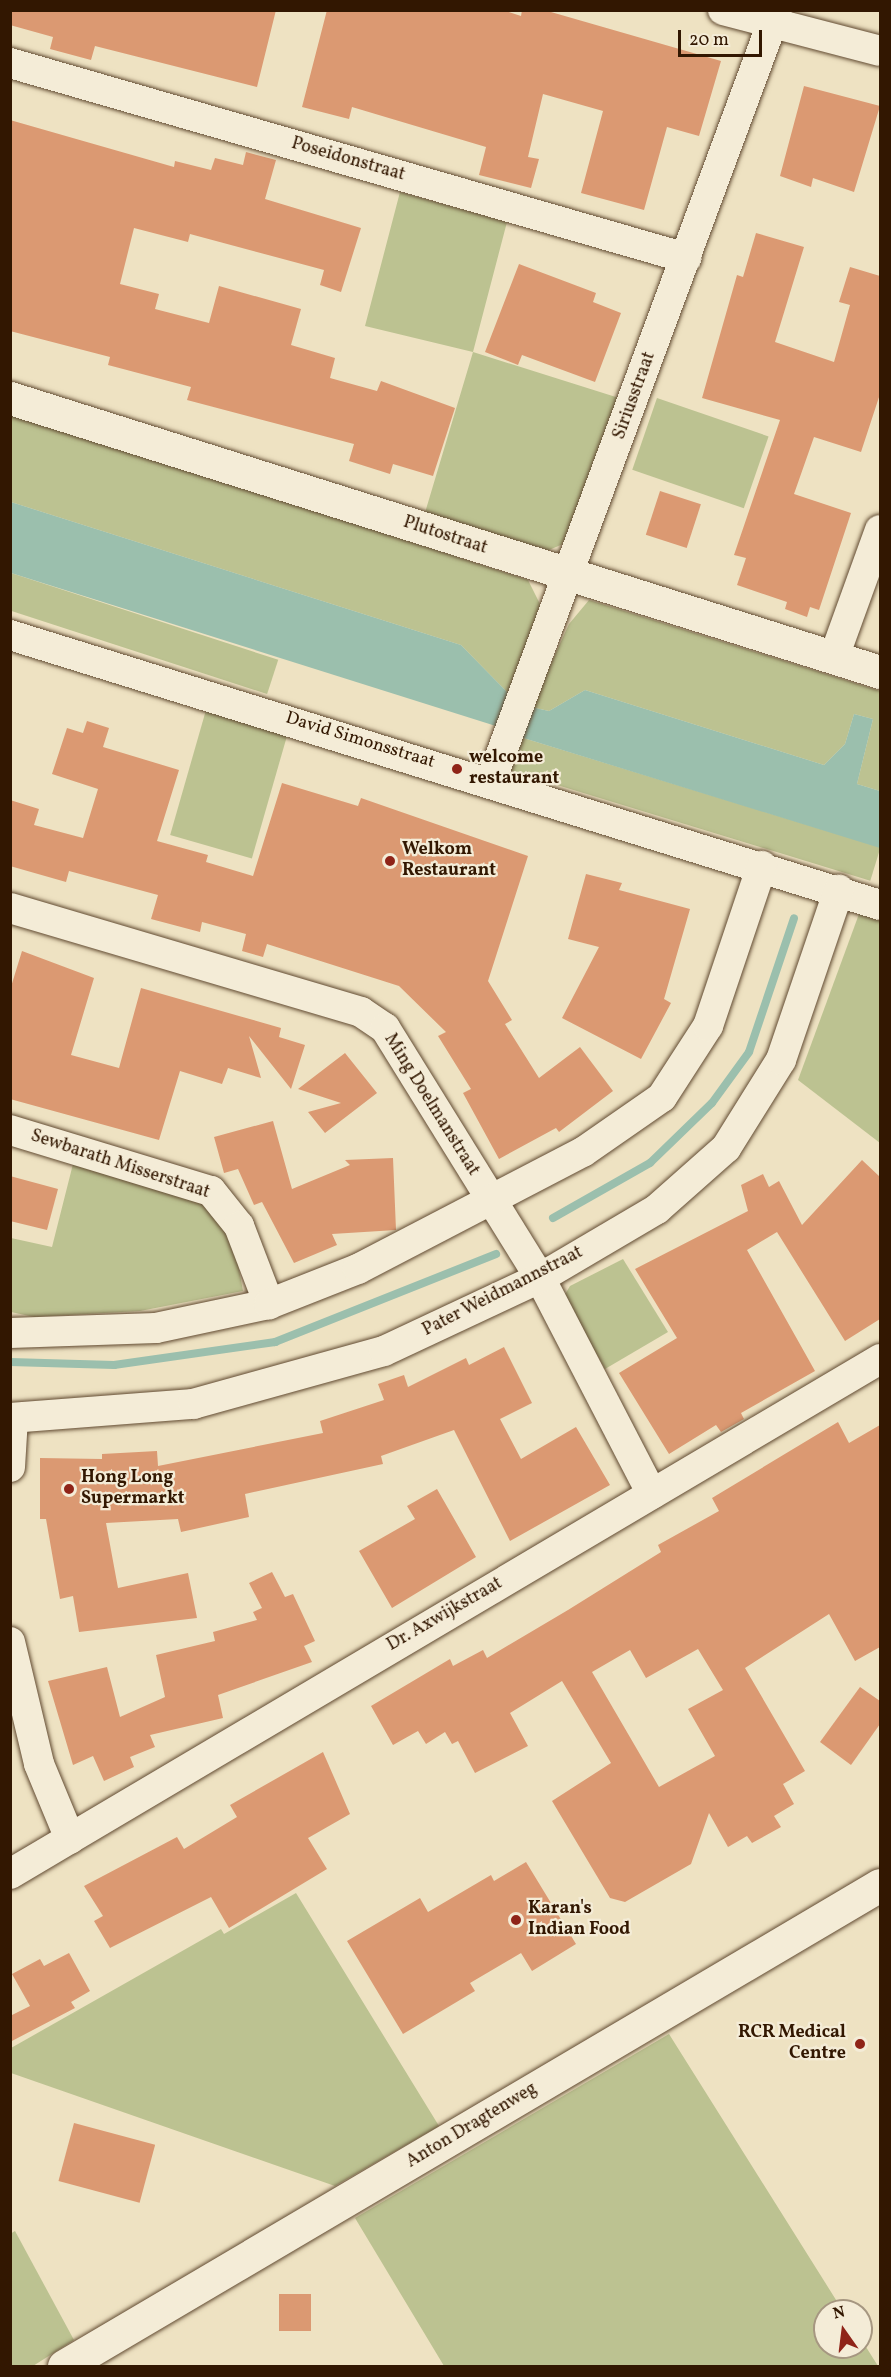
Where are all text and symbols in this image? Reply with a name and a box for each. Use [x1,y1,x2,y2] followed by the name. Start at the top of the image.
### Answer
[681,18,765,56] scale bar
[689,28,729,53] text: 20 m
[289,133,407,187] street label: Poseidonstraat
[609,349,661,443] street label: Siriusstraat
[400,512,490,560] street label: Plutostraat
[283,708,437,774] street label: David Simonsstraat
[469,748,559,790] place label: welcome restaurant
[450,762,464,776] marker: welcome restaurant
[402,840,496,882] place label: Welkom Restaurant
[383,854,397,868] marker: Welkom Restaurant
[379,1030,483,1180] street label: Ming Doelmanstraat
[28,1126,212,1204] street label: Sewbarath Misserstraat
[419,1242,587,1342] street label: Pater Weidmannstraat
[81,1468,185,1510] place label: Hong Long Supermarkt
[62,1482,76,1496] marker: Hong Long Supermarkt
[384,1573,506,1657] street label: Dr. Axwijkstraat
[528,1899,630,1942] place label: Karan's Indian Food
[509,1913,523,1927] marker: Karan's Indian Food
[738,2023,846,2066] place label: RCR Medical Centre
[851,2035,869,2053] marker: RCR Medical Centre
[403,2079,541,2173] street label: Anton Dragtenweg
[813,2299,873,2359] north arrow
[831,2301,847,2326] text: N

